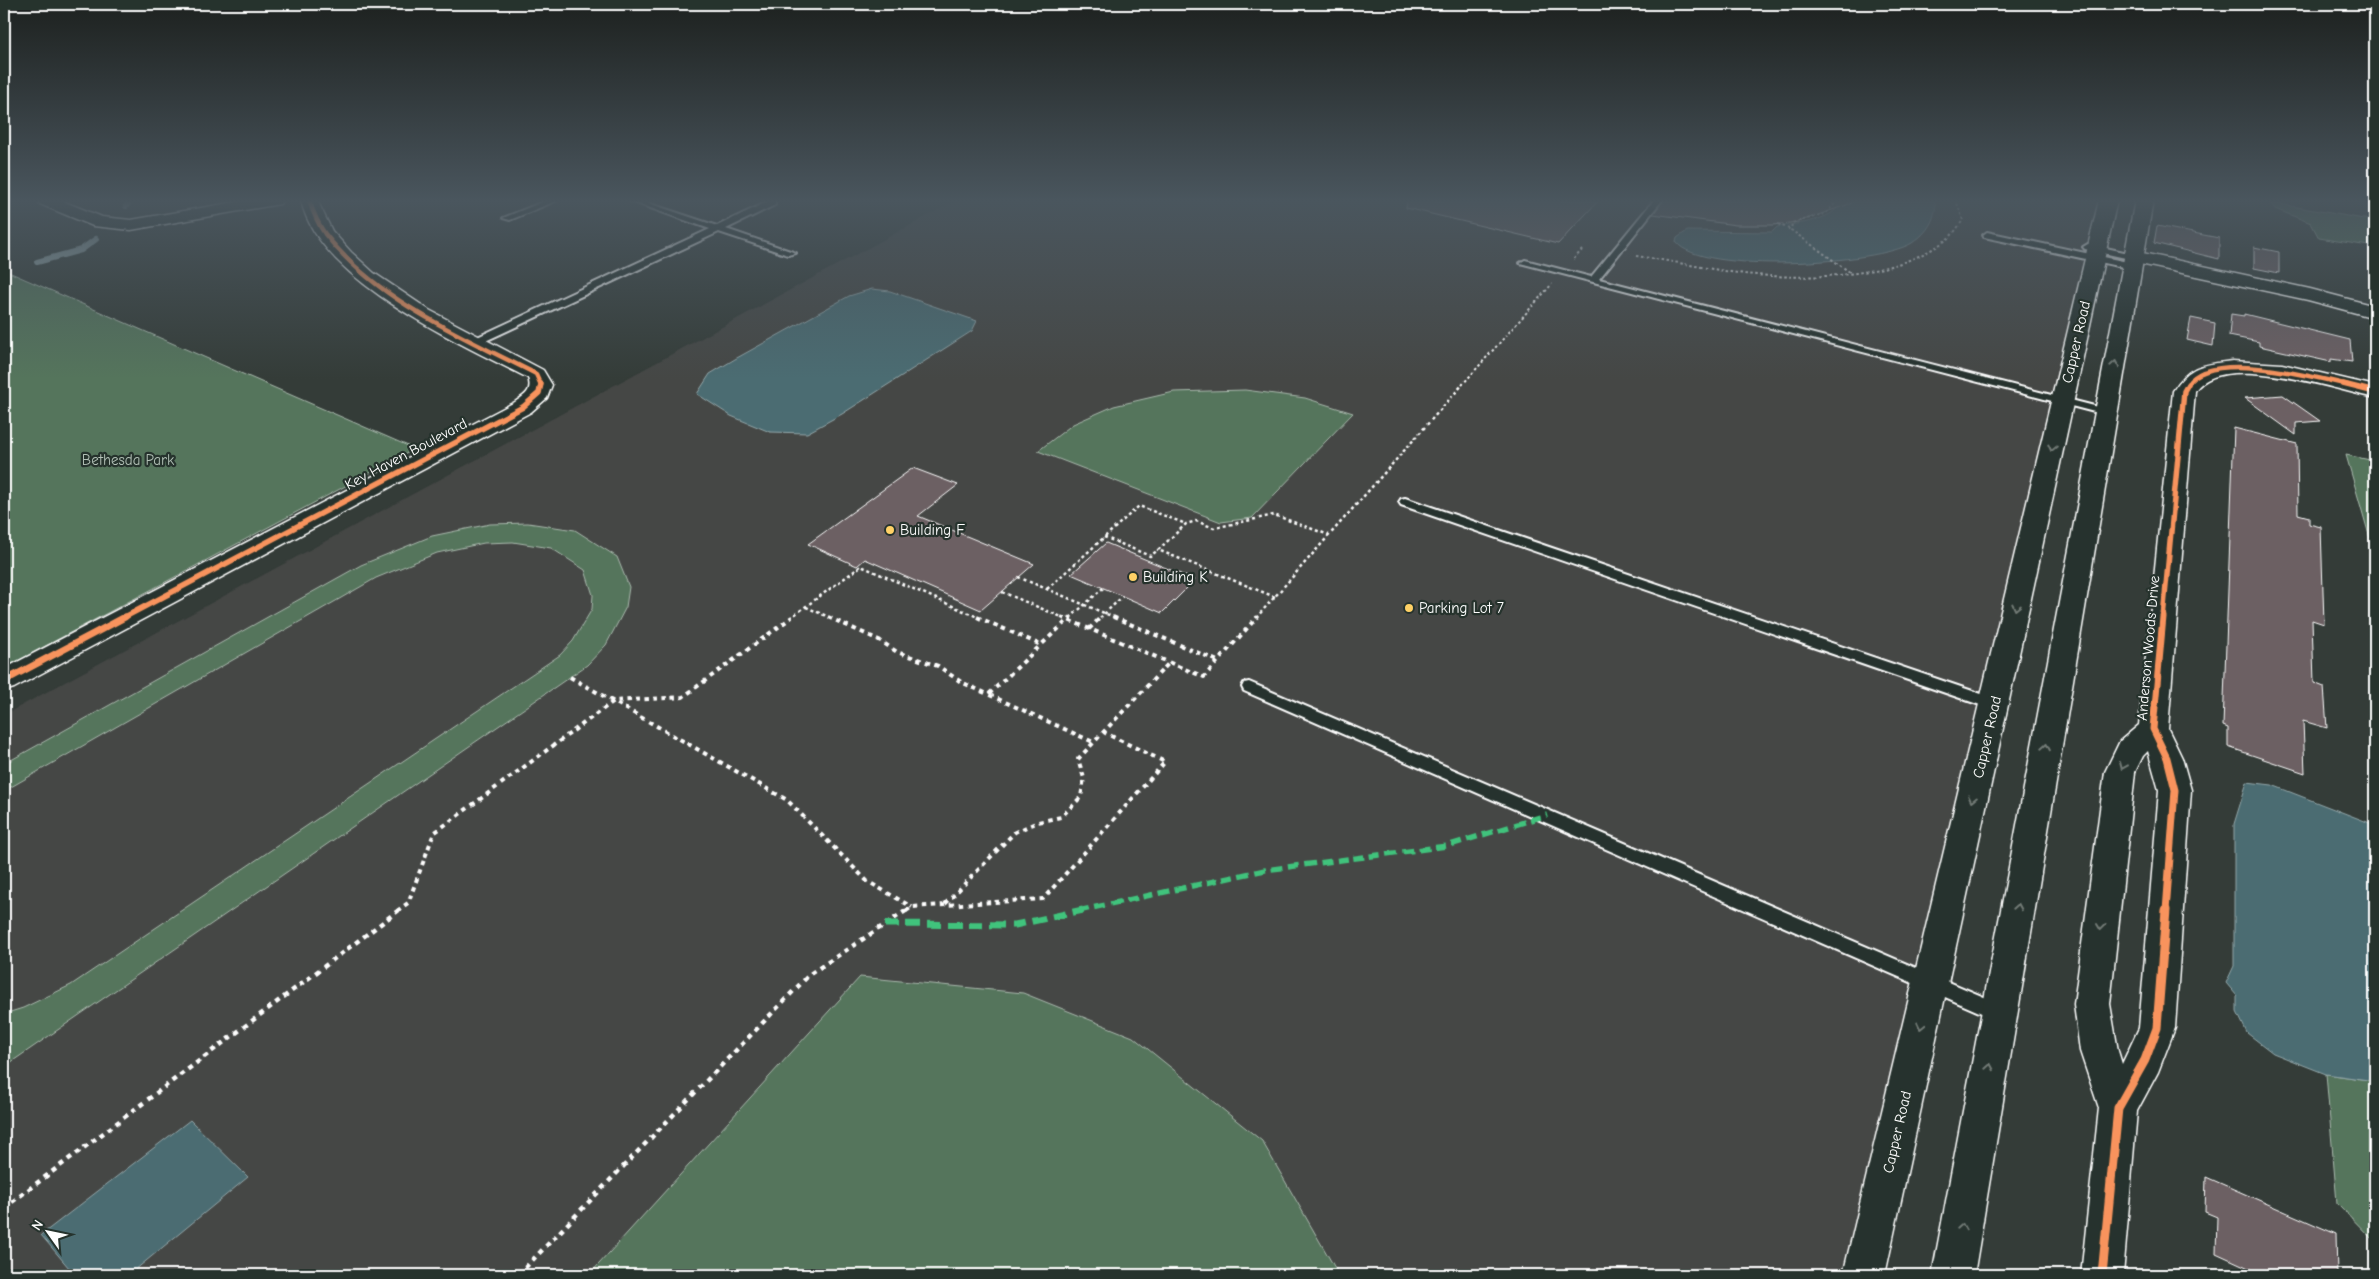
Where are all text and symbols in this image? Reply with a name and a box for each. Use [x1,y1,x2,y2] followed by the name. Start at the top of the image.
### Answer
[2058,299,2094,385] street label: Capper Road
[2109,359,2119,368] one-way arrow
[342,414,470,494] street label: Key Haven Boulevard
[2047,444,2058,453] one-way arrow
[82,451,175,469] park label: Bethesda Park
[900,521,965,539] place label: Building F
[884,524,896,536] marker: Building F
[1143,568,1208,586] place label: Building K
[1127,571,1139,583] marker: Building K
[2133,574,2163,721] street label: Anderson Woods Drive
[1419,599,1504,617] place label: Parking Lot 7
[1403,602,1415,614] marker: Parking Lot 7
[2011,602,2022,611] one-way arrow
[1969,694,2005,780] street label: Capper Road
[2041,743,2051,752] one-way arrow
[2119,761,2130,770] one-way arrow
[1967,795,1978,804] one-way arrow
[2012,903,2022,912] one-way arrow
[2096,923,2107,931] one-way arrow
[1916,1022,1927,1031] one-way arrow
[1984,1063,1994,1072] one-way arrow
[1879,1089,1915,1175] street label: Capper Road
[22,1206,72,1256] north arrow
[28,1217,47,1234] text: N
[1956,1223,1966,1232] one-way arrow

